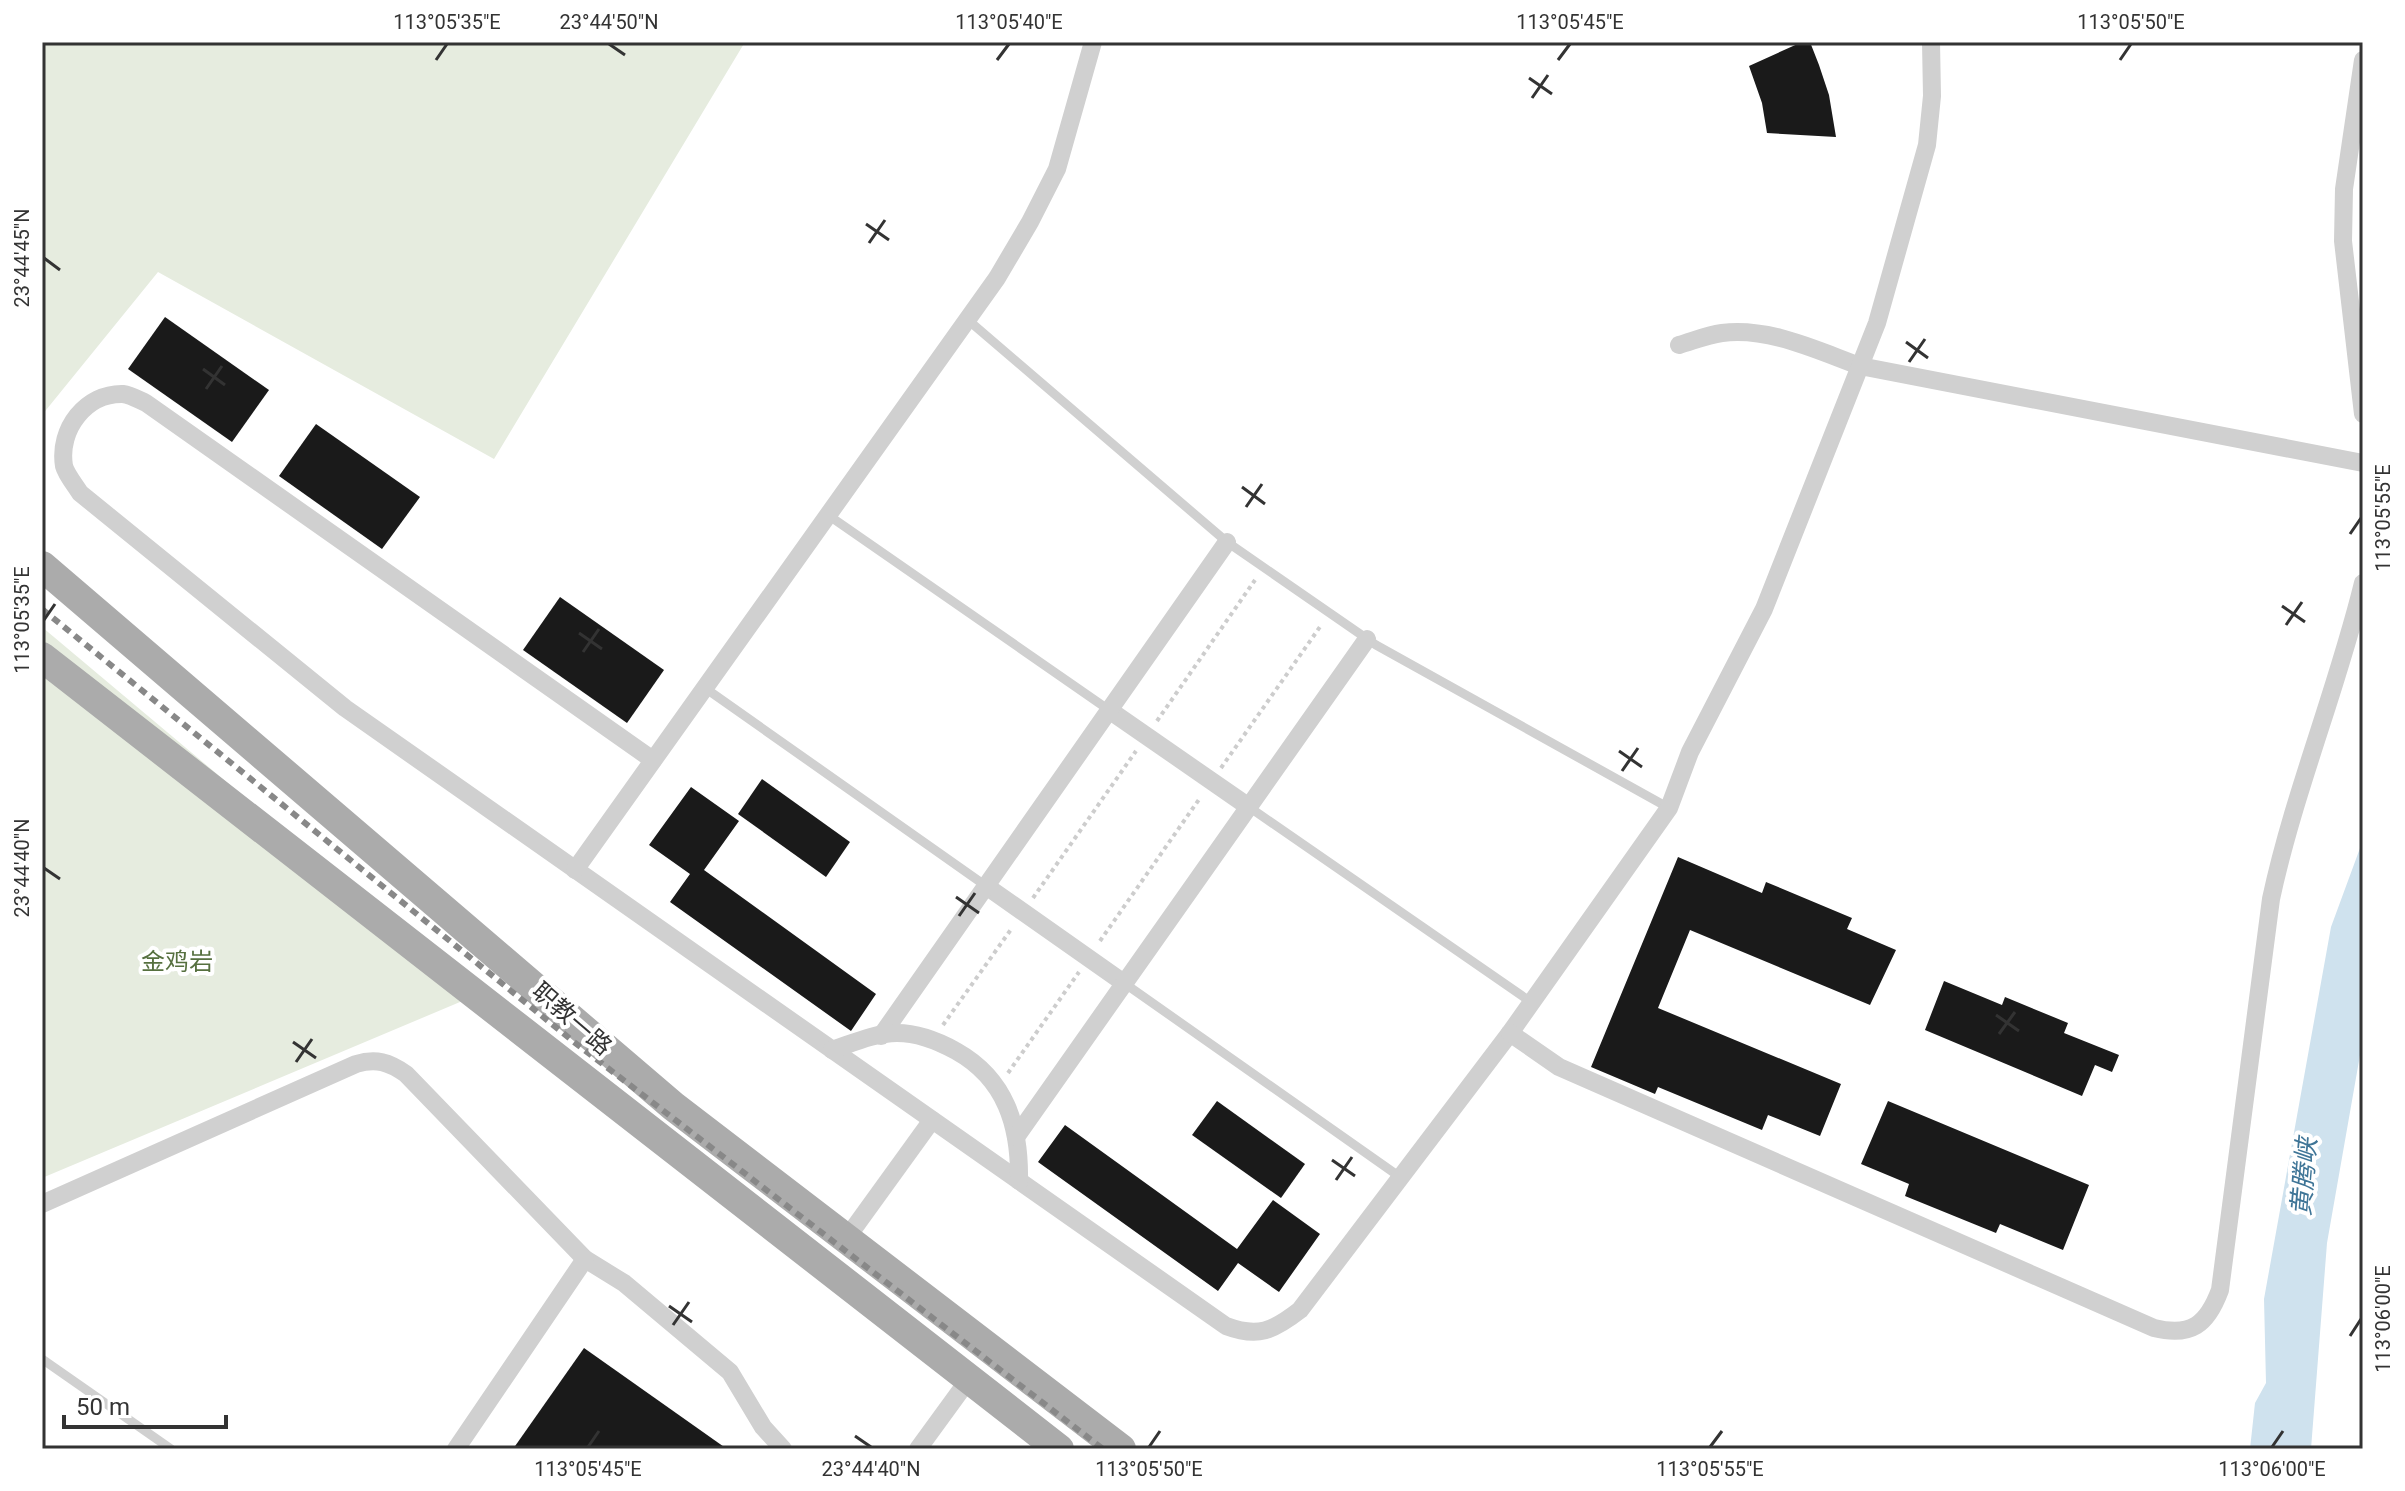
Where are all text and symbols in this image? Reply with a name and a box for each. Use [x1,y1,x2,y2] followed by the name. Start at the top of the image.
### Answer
[393,10,501,34] text: 113°05'35"E
[559,10,659,34] text: 23°44'50"N
[955,10,1063,34] text: 113°05'40"E
[1516,10,1624,34] text: 113°05'45"E
[2077,10,2185,34] text: 113°05'50"E
[10,208,34,308] text: 23°44'45"N
[2371,464,2395,572] text: 113°05'55"E
[10,566,34,674] text: 113°05'35"E
[10,818,34,918] text: 23°44'40"N
[141,948,213,976] park label: 金鸡岩
[527,977,617,1061] street label: 职教一路
[2286,1134,2323,1217] water label: 黄腾峡
[2371,1265,2395,1373] text: 113°06'00"E
[64,1379,226,1429] scale bar
[76,1393,130,1421] text: 50 m
[534,1457,642,1481] text: 113°05'45"E
[821,1457,921,1481] text: 23°44'40"N
[1095,1457,1203,1481] text: 113°05'50"E
[1656,1457,1764,1481] text: 113°05'55"E
[2218,1457,2326,1481] text: 113°06'00"E

